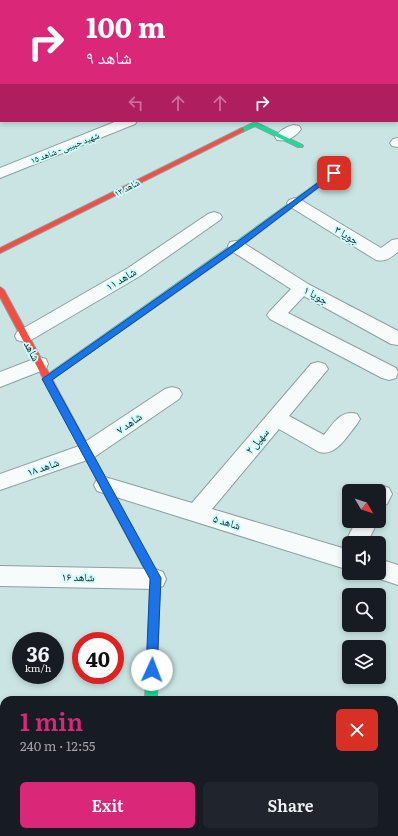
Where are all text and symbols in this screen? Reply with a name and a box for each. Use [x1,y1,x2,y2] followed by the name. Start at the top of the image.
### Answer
[86,5,166,47] text: 100 m
[20,16,72,68] icon: right
[86,43,132,70] text: شاهد ۹
[125,92,147,114] icon: left
[167,92,189,114] icon: ahead
[209,92,231,114] icon: ahead
[251,92,273,114] icon: right
[28,127,101,167] street label: شهید حبیبی - شاهد ۱۵
[317,156,351,190] pin
[323,162,345,184] icon: arrive
[111,175,142,199] street label: شاهد ۱۳
[332,221,363,248] street label: جویا ۳
[102,263,139,293] street label: شاهد ۱۱
[301,281,332,307] street label: جویا ۱
[21,338,45,363] street label: شاهد
[112,408,145,437] street label: شاهد ۷
[241,424,272,457] street label: سهیل ۲
[25,453,61,479] street label: شاهد ۱۸
[342,484,386,528] north arrow
[342,484,386,684] map controls
[212,509,243,533] street label: شاهد ۵
[342,536,386,580] button: sound
[61,568,95,584] street label: شاهد ۱۶
[342,588,386,632] button: search
[72,632,124,684] speed limit sign: 40
[27,638,49,668] text: 36
[342,640,386,684] button: layers
[131,649,173,691] position arrow
[25,660,51,675] text: km/h
[20,703,83,738] text: 1 min
[336,709,378,751] button: close
[20,736,95,755] text: 240 m · 12:55
[20,782,195,828] button: Exit
[203,782,378,828] button: Share

